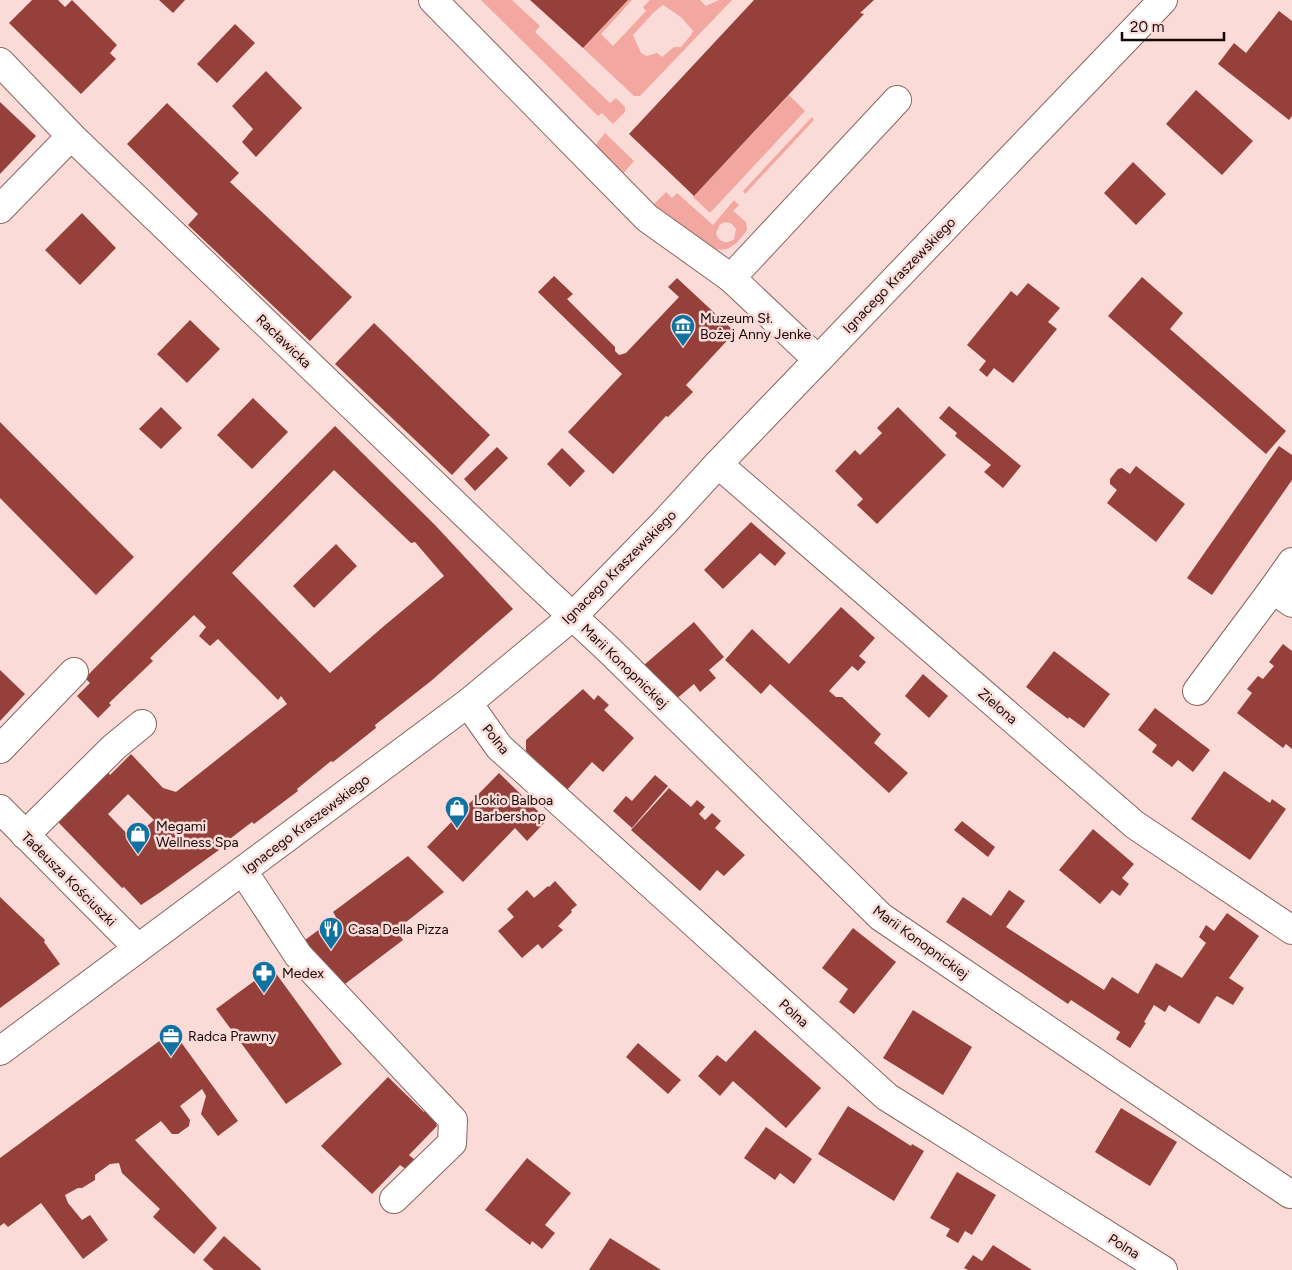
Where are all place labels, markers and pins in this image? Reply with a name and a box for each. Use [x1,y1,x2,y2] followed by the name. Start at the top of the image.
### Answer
[700,310,812,343] place label: Muzeum Sł. Bożej Anny Jenke
[670,313,696,347] museum icon: Muzeum Sł. Bożej Anny Jenke
[474,792,553,825] place label: Lokio Balboa Barbershop
[444,795,470,829] shop icon: Lokio Balboa Barbershop
[156,818,239,851] place label: Megami Wellness Spa
[125,821,151,855] shop icon: Megami Wellness Spa
[318,916,344,950] restaurant icon: Casa Della Pizza
[348,921,449,938] place label: Casa Della Pizza
[251,960,277,994] pharmacy icon: Medex
[282,965,324,982] place label: Medex
[158,1023,184,1057] office icon: Radca Prawny
[188,1028,277,1045] place label: Radca Prawny

